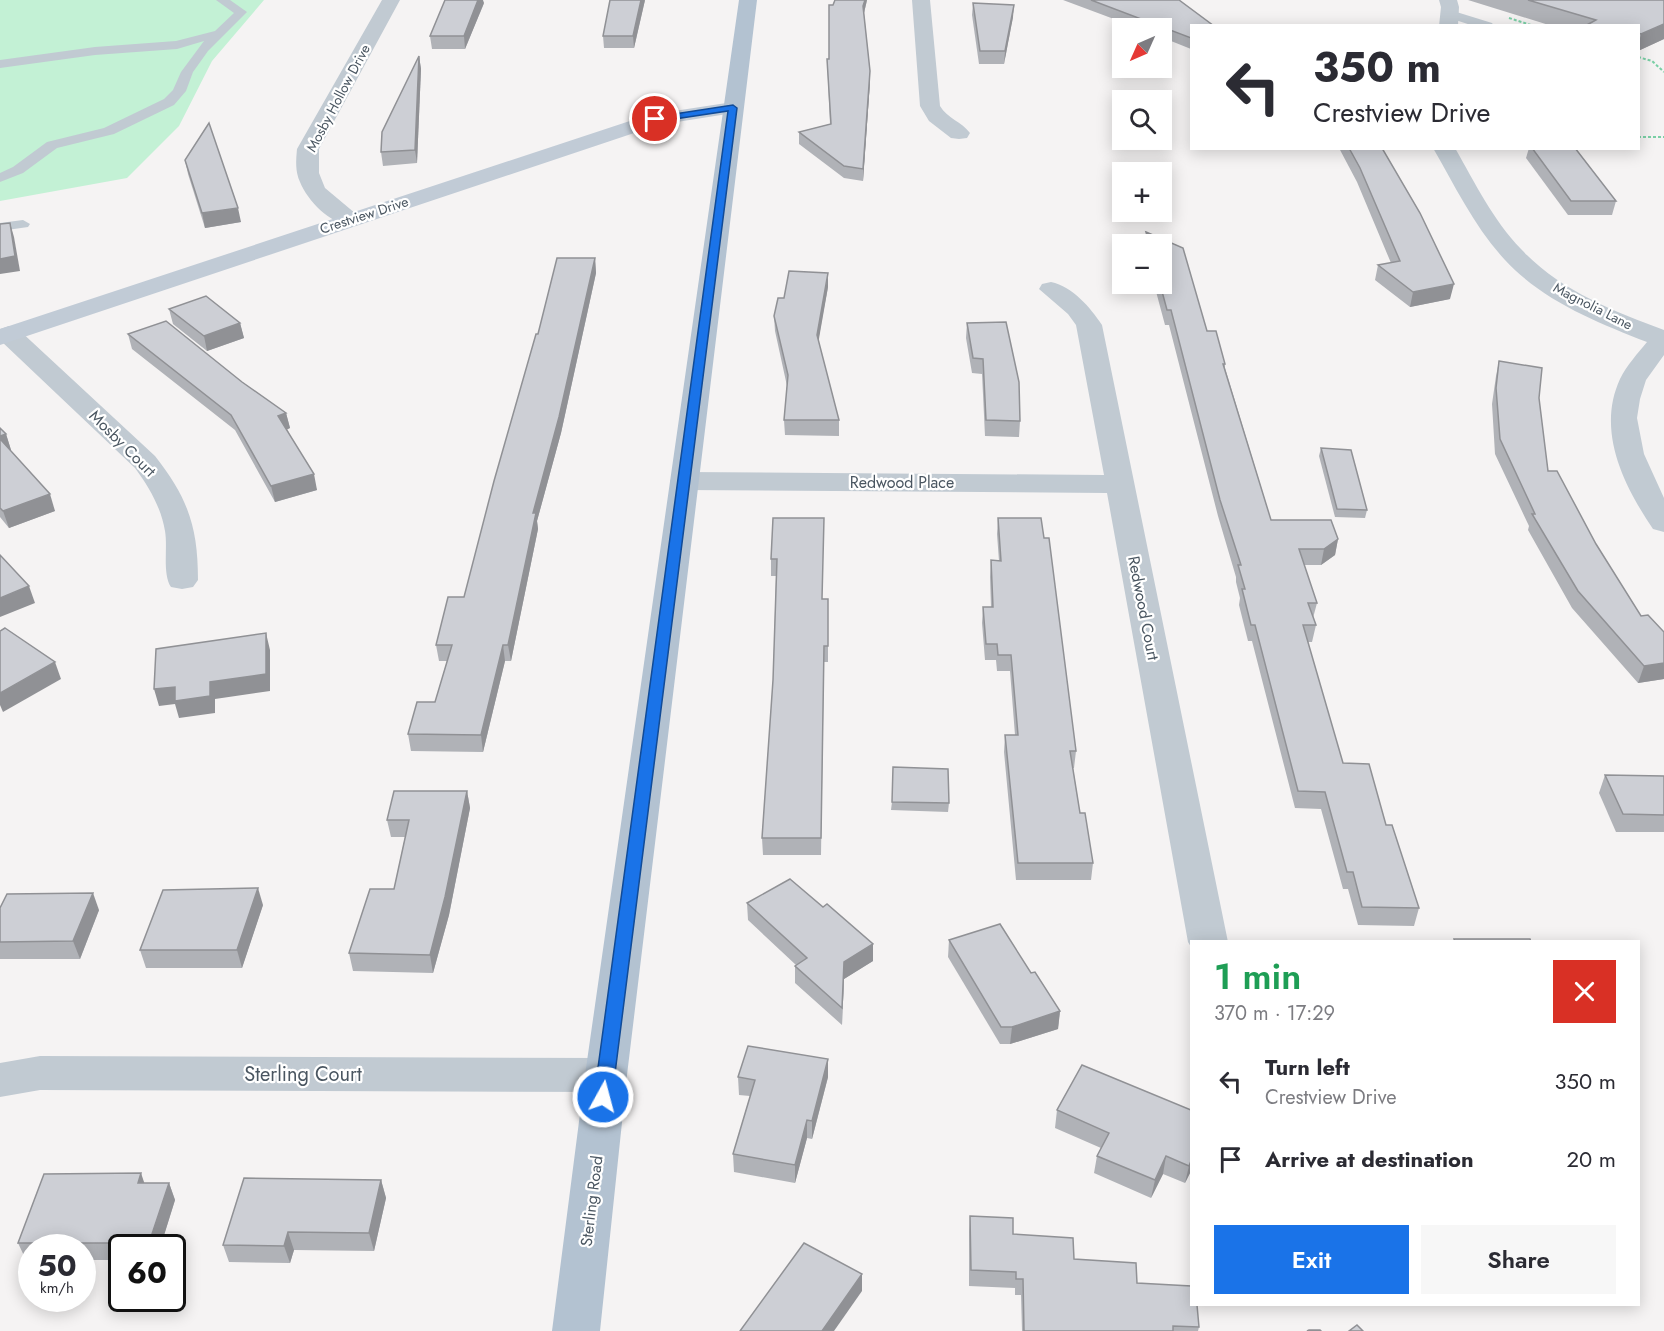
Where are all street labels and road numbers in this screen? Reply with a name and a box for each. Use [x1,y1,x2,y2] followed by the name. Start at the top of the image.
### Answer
[301,41,375,155] street label: Mosby Hollow Drive
[317,191,411,239] street label: Crestview Drive
[1550,277,1636,335] street label: Magnolia Lane
[84,405,161,482] street label: Mosby Court
[850,471,954,494] street label: Redwood Place
[1122,554,1165,662] street label: Redwood Court
[244,1060,362,1089] street label: Sterling Court
[575,1154,608,1248] street label: Sterling Road

